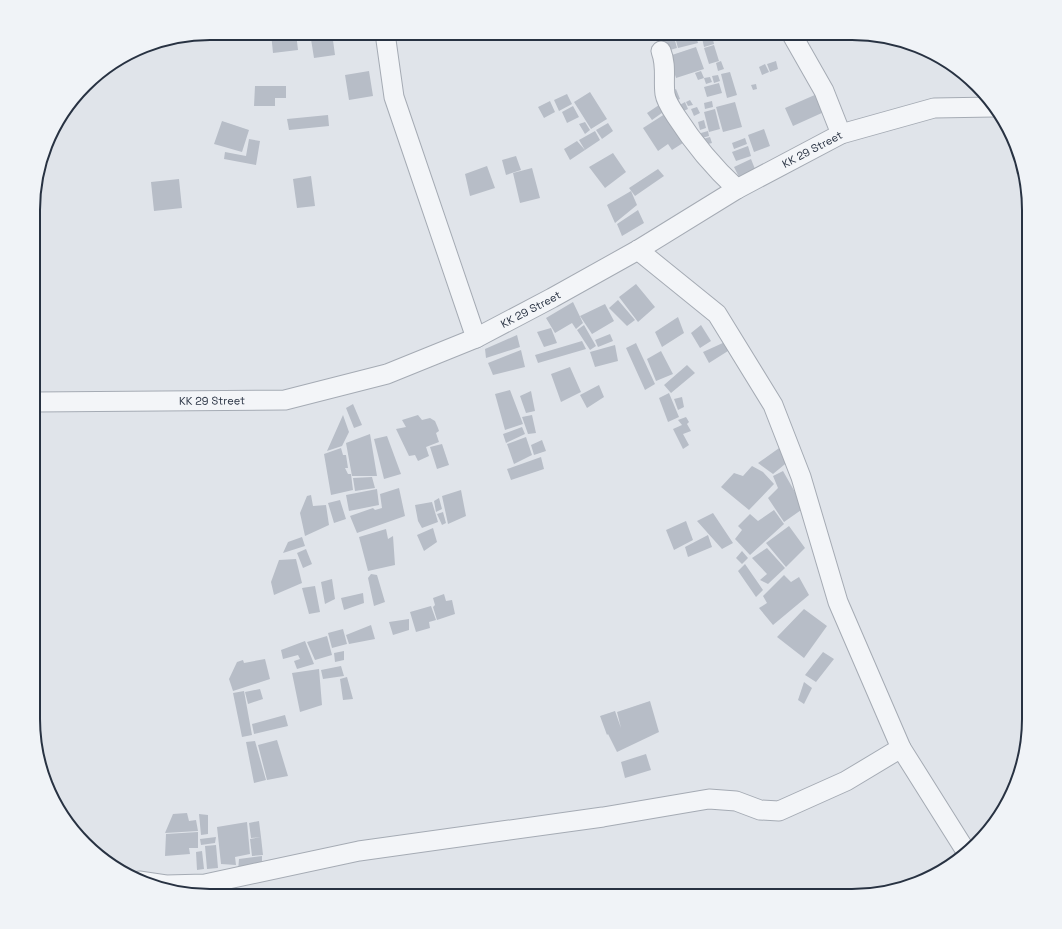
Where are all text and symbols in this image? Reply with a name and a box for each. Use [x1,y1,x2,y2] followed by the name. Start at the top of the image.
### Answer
[780,128,845,171] street label: KK 29 Street
[498,288,563,331] street label: KK 29 Street
[179,393,245,408] street label: KK 29 Street

